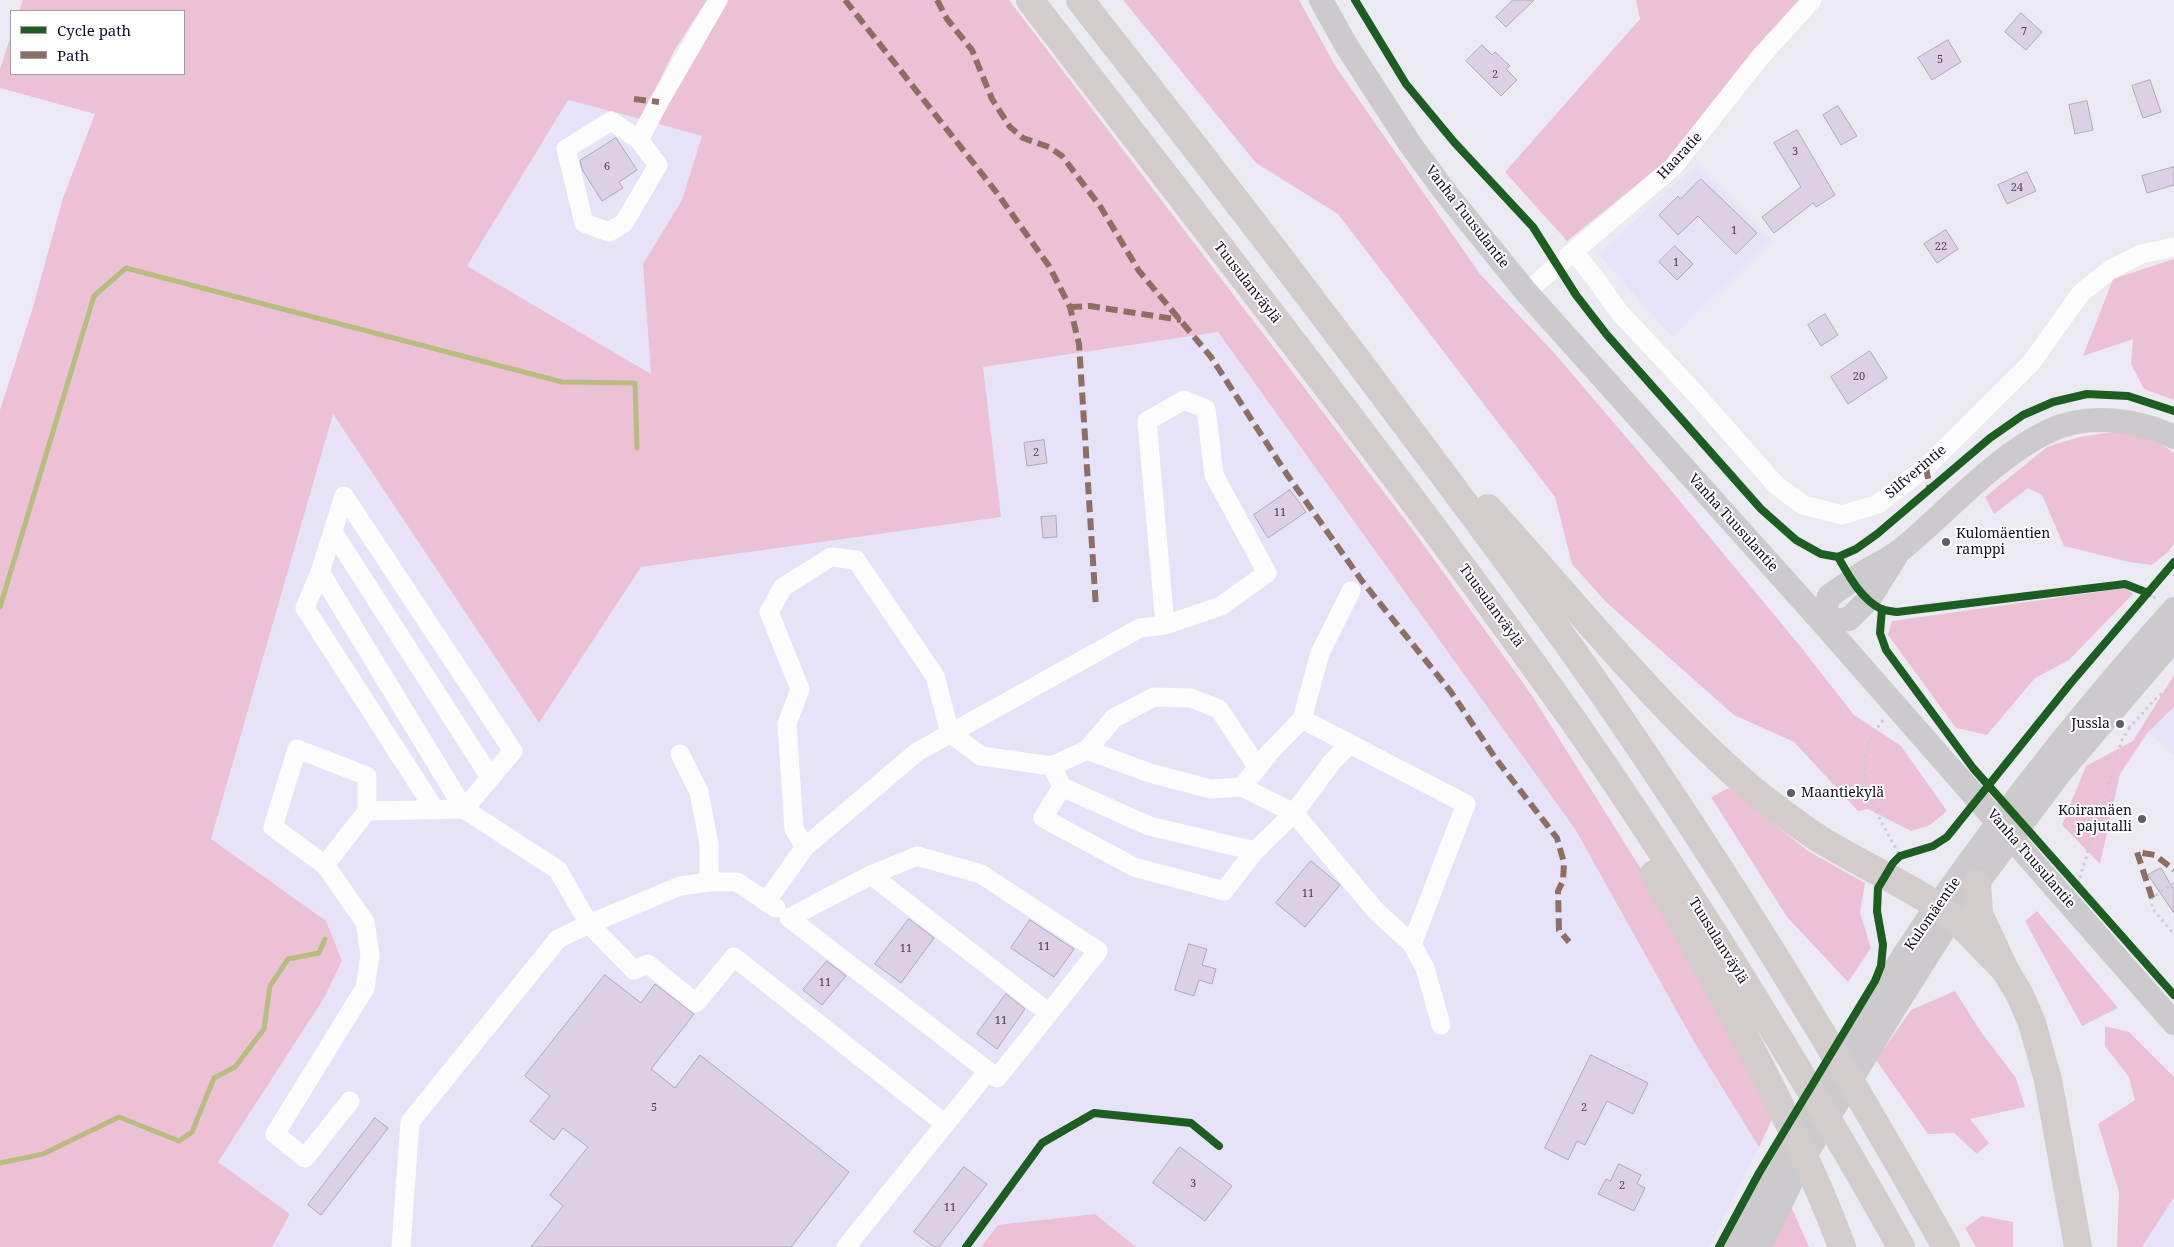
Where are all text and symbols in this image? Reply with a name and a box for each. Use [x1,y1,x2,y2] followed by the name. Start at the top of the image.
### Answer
[10,10,185,75] legend
[57,20,131,40] text: Cycle path
[2021,25,2027,39] house number: 7
[57,45,89,65] text: Path
[1937,53,1943,67] house number: 5
[1492,68,1498,82] house number: 2
[1654,129,1706,183] street label: Haaratie
[1792,145,1798,159] house number: 3
[604,160,610,174] house number: 6
[1422,162,1512,272] street label: Vanha Tuusulantie
[2011,181,2023,195] house number: 24
[1731,224,1737,238] house number: 1
[1210,239,1284,327] street label: Tuusulanväylä
[1935,240,1947,254] house number: 22
[1673,256,1679,270] house number: 1
[1853,370,1865,384] house number: 20
[1882,442,1950,502] street label: Silfverintie
[1033,446,1039,460] house number: 2
[1685,471,1781,575] street label: Vanha Tuusulantie
[1274,506,1286,520] house number: 11
[1956,526,2050,558] place label: Kulomäentien ramppi
[1940,536,1952,548] marker: Kulomäentien ramppi
[1455,561,1527,651] street label: Tuusulanväylä
[2071,716,2110,732] place label: Jussla
[2114,718,2126,730] marker: Jussla
[1801,785,1884,801] place label: Maantiekylä
[1785,787,1797,799] marker: Maantiekylä
[2058,803,2132,836] place label: Koiramäen pajutalli
[1983,806,2079,912] street label: Vanha Tuusulantie
[2136,813,2148,825] marker: Koiramäen pajutalli
[1902,874,1964,954] street label: Kulomäentie
[1302,887,1314,901] house number: 11
[1685,895,1751,987] street label: Tuusulanväylä
[1038,940,1050,954] house number: 11
[900,942,912,956] house number: 11
[819,976,831,990] house number: 11
[995,1014,1007,1028] house number: 11
[651,1101,657,1115] house number: 5
[1581,1101,1587,1115] house number: 2
[1190,1177,1196,1191] house number: 3
[1619,1179,1625,1193] house number: 2
[944,1201,956,1215] house number: 11

